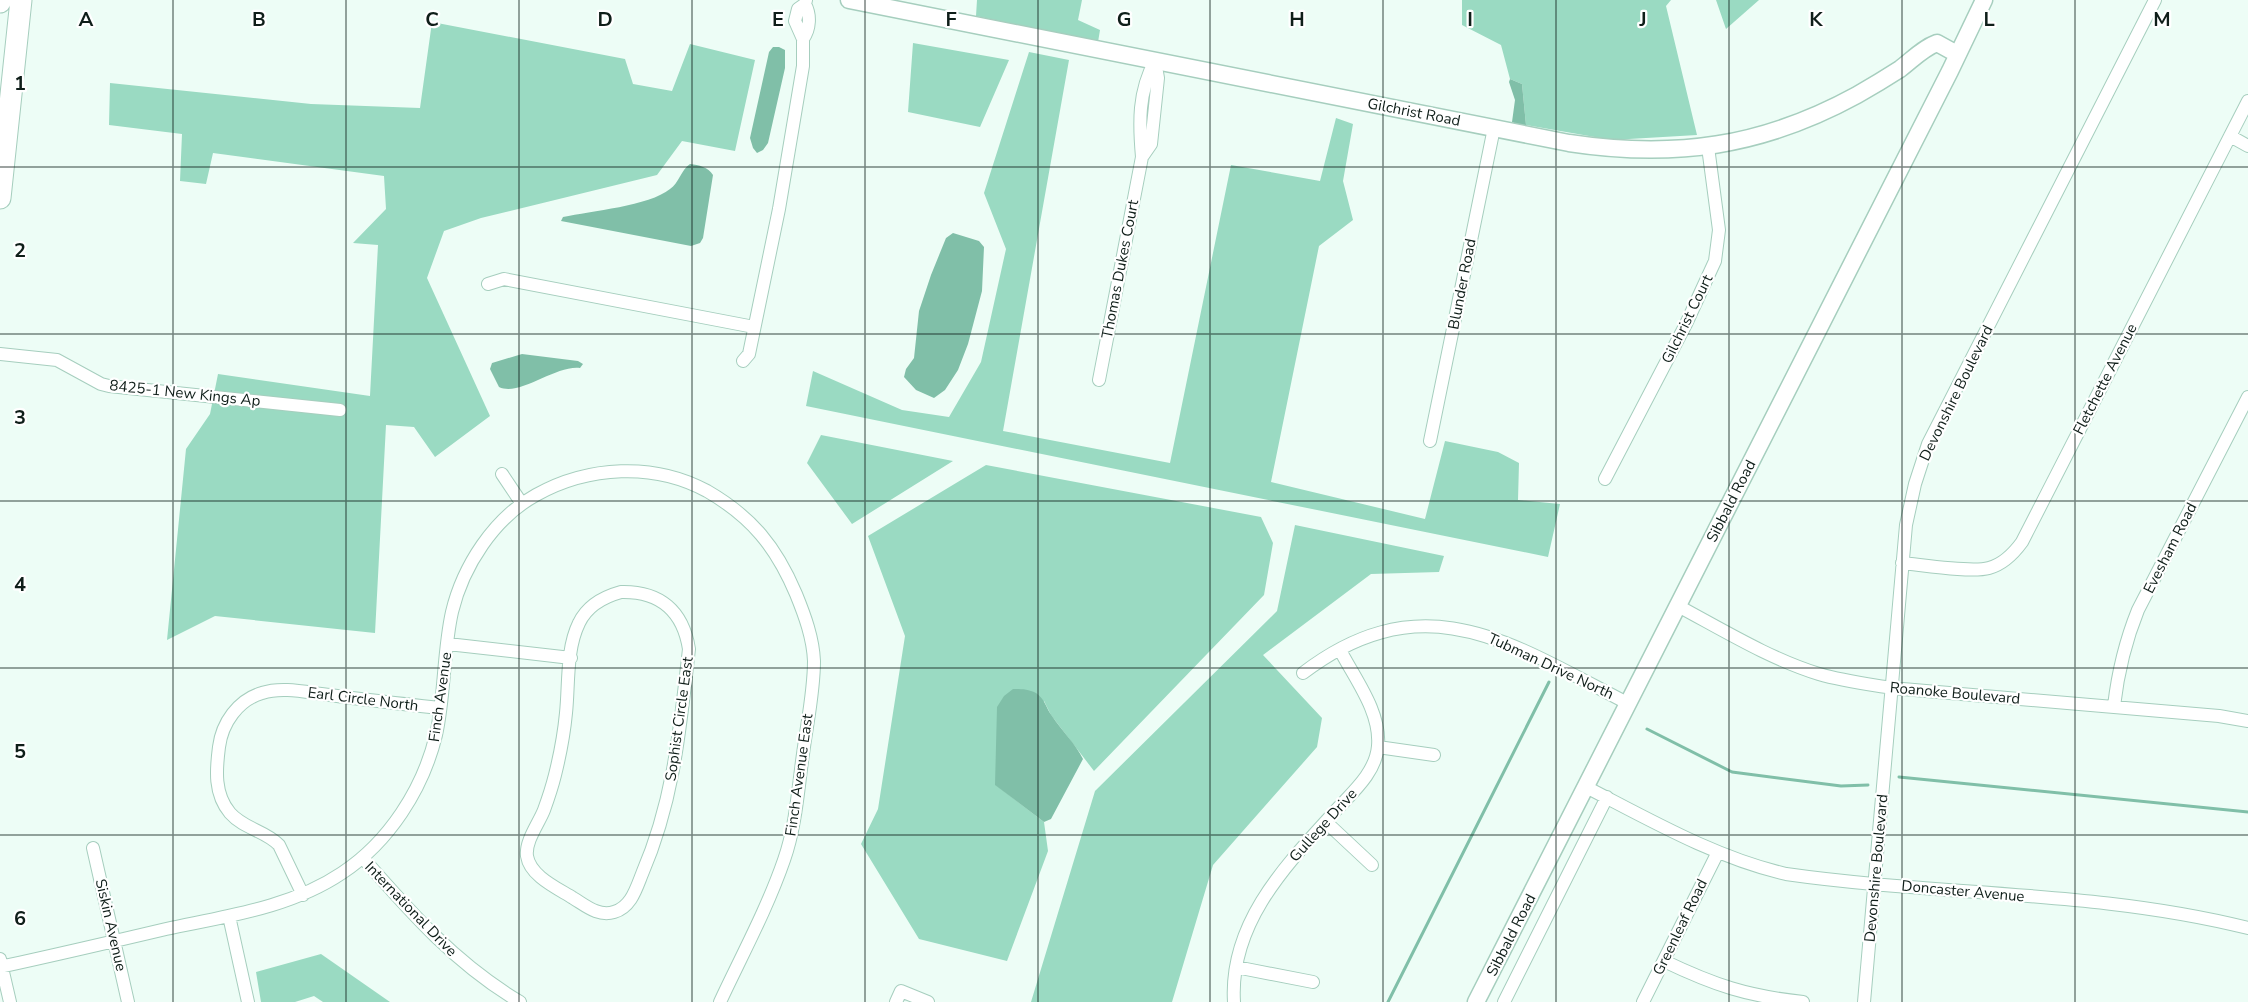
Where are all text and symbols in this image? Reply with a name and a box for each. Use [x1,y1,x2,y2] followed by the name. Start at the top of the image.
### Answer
[79,6,94,33] text: A
[252,6,266,33] text: B
[425,6,439,33] text: C
[597,6,613,33] text: D
[772,6,784,33] text: E
[945,6,957,33] text: F
[1117,6,1131,33] text: G
[1289,6,1305,33] text: H
[1467,6,1473,33] text: I
[1638,6,1647,33] text: J
[1809,6,1823,33] text: K
[1983,6,1995,33] text: L
[2153,6,2171,33] text: M
[14,70,26,97] text: 1
[1366,93,1462,131] street label: Gilchrist Road
[1097,197,1143,340] street label: Thomas Dukes Court
[14,237,26,264] text: 2
[1443,237,1481,331] street label: Blunder Road
[1657,271,1717,367] street label: Gilchrist Court
[2068,320,2142,438] street label: Fletchette Avenue
[1914,322,1998,464] street label: Devonshire Boulevard
[109,375,262,411] street label: 8425-1 New Kings Ap
[14,404,26,431] text: 3
[1702,456,1760,546] street label: Sibbald Road
[2139,499,2201,597] street label: Evesham Road
[14,571,26,598] text: 4
[1485,628,1617,704] street label: Tubman Drive North
[424,651,456,743] street label: Finch Avenue
[660,655,698,783] street label: Sophist Circle East
[1889,677,2021,709] street label: Roanoke Boulevard
[307,682,419,716] street label: Earl Circle North
[781,712,818,838] street label: Finch Avenue East
[14,738,26,765] text: 5
[1285,784,1361,866] street label: Gullege Drive
[1860,793,1892,943] street label: Devonshire Boulevard
[360,857,462,961] street label: International Drive
[1648,876,1712,978] street label: Greenleaf Road
[1901,876,2025,906] street label: Doncaster Avenue
[91,877,131,973] street label: Siskin Avenue
[1482,890,1540,980] street label: Sibbald Road
[14,905,26,932] text: 6

